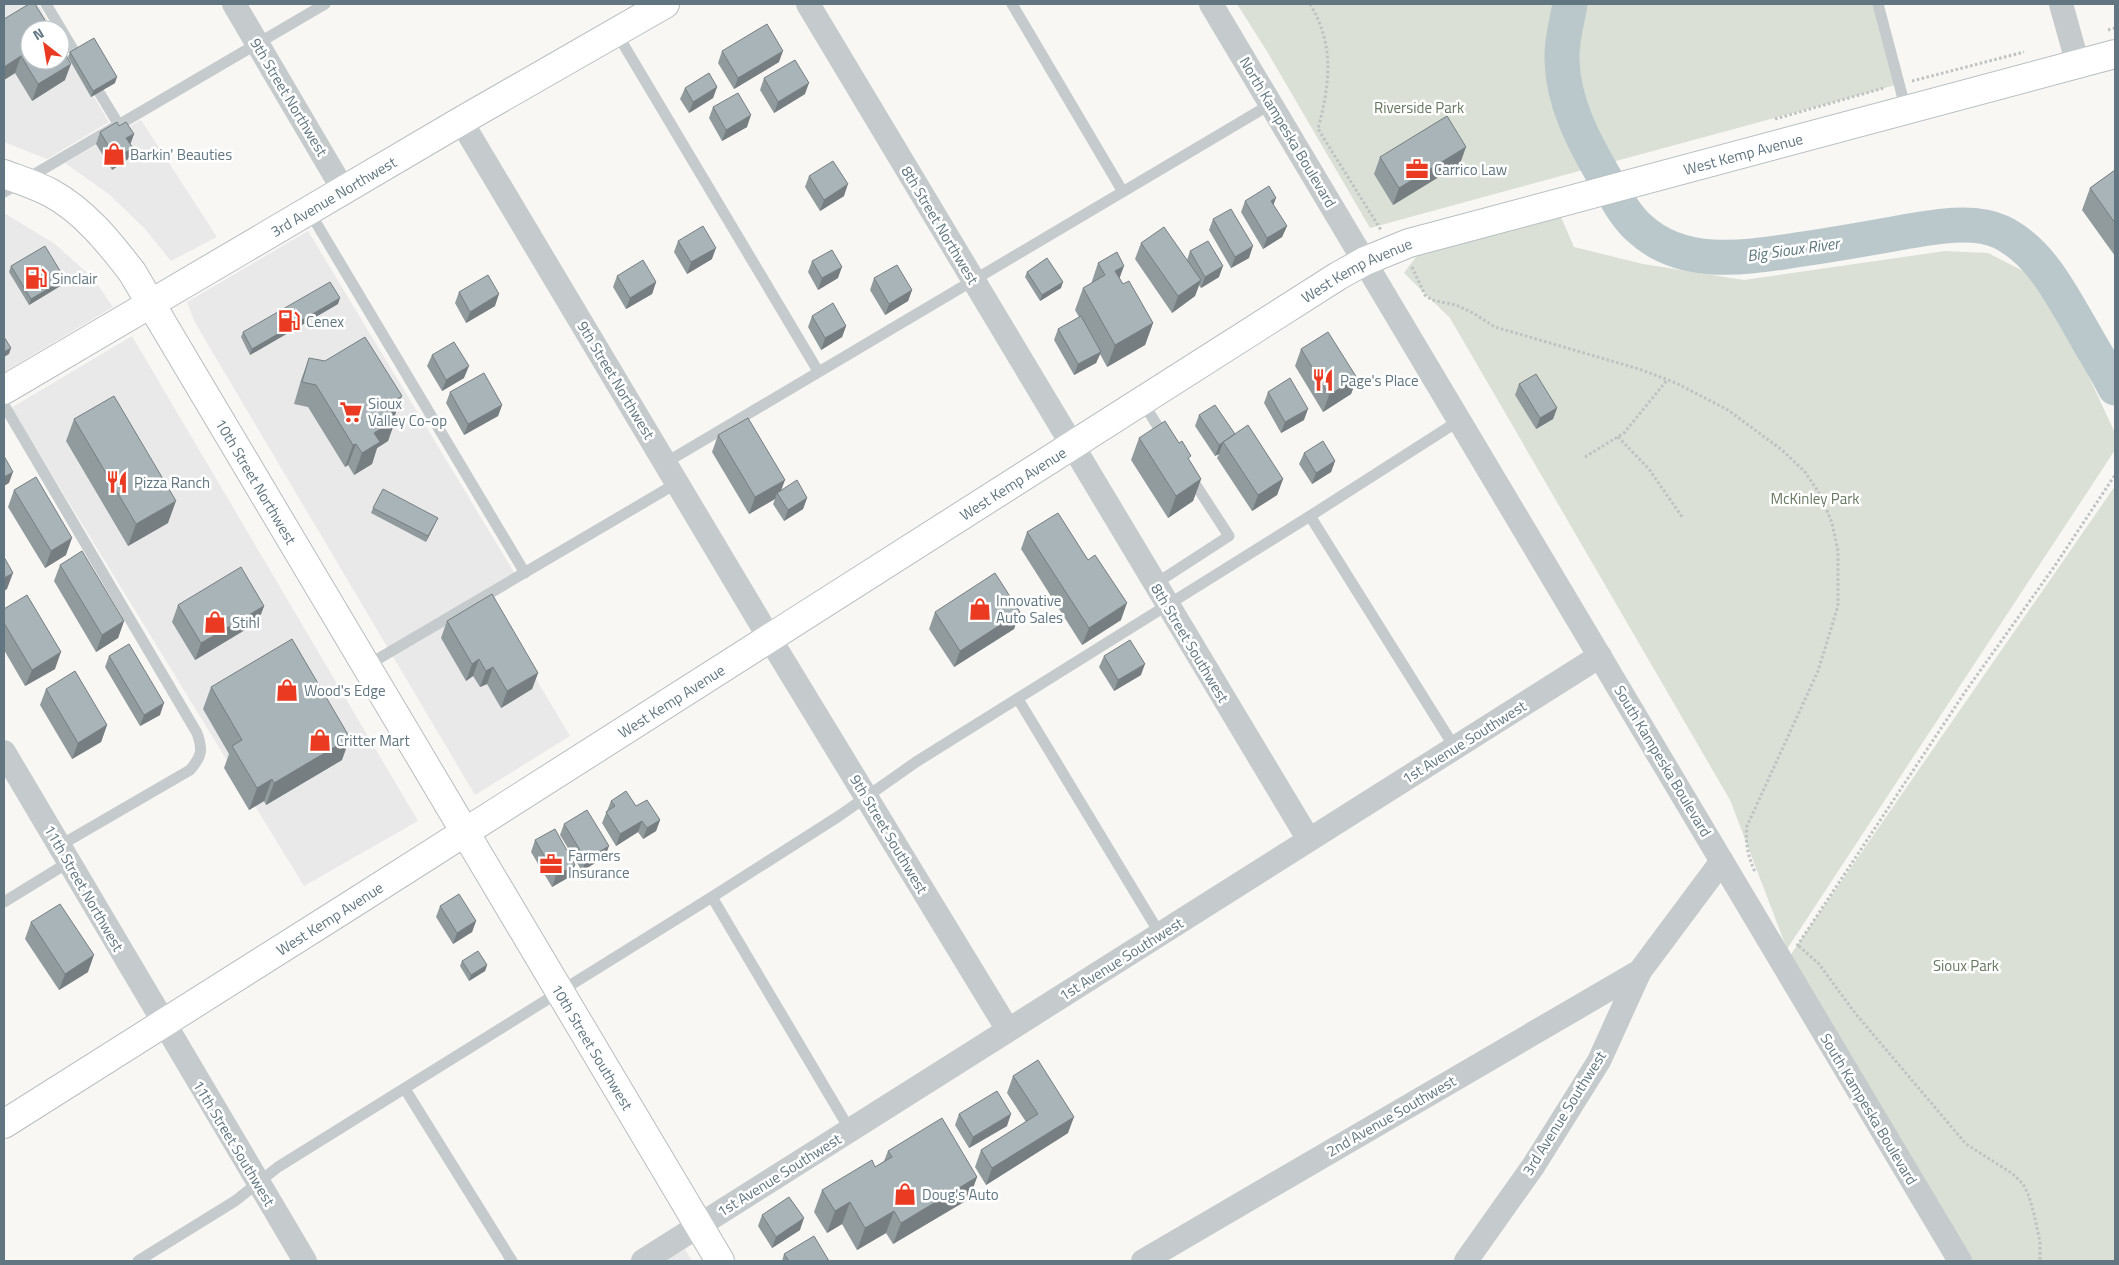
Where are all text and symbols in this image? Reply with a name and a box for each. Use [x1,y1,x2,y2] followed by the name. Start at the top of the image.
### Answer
[20,20,70,70] north arrow
[28,22,48,45] text: N
[244,33,334,161] street label: 9th Street Northwest
[1234,52,1342,212] street label: North Kampeska Boulevard
[1374,96,1464,119] park label: Riverside Park
[1681,127,1805,181] street label: West Kemp Avenue
[101,141,127,167] shop icon: Barkin' Beauties
[130,143,232,166] place label: Barkin' Beauties
[266,150,401,242] street label: 3rd Avenue Northwest
[1404,156,1430,182] office icon: Carrico Law
[1434,158,1507,181] place label: Carrico Law
[895,161,985,289] street label: 8th Street Northwest
[1745,230,1843,267] water label: Big Sioux River
[1296,232,1415,308] street label: West Kemp Avenue
[23,265,49,291] fuel station icon: Sinclair
[52,267,97,290] place label: Sinclair
[276,308,302,334] fuel station icon: Cenex
[306,310,344,333] place label: Cenex
[571,316,661,444] street label: 9th Street Northwest
[1310,367,1336,393] restaurant icon: Page's Place
[1340,369,1419,392] place label: Page's Place
[368,392,447,432] place label: Sioux Valley Co-op
[338,399,364,425] supermarket icon: Sioux Valley Co-op
[210,414,303,549] street label: 10th Street Northwest
[955,441,1071,526] street label: West Kemp Avenue
[104,469,130,495] restaurant icon: Pizza Ranch
[134,471,210,494] place label: Pizza Ranch
[1770,487,1860,510] park label: McKinley Park
[1145,579,1235,708] street label: 8th Street Southwest
[996,589,1063,629] place label: Innovative Auto Sales
[967,596,993,622] shop icon: Innovative Auto Sales
[202,609,228,635] shop icon: Stihl
[232,611,260,634] place label: Stihl
[613,658,729,743] street label: West Kemp Avenue
[274,677,300,703] shop icon: Wood's Edge
[304,679,385,702] place label: Wood's Edge
[1609,681,1717,841] street label: South Kampeska Boulevard
[1397,694,1531,790] street label: 1st Avenue Southwest
[307,727,333,753] shop icon: Critter Mart
[336,729,410,752] place label: Critter Mart
[844,770,934,899] street label: 9th Street Southwest
[38,820,130,956] street label: 11th Street Northwest
[568,844,629,884] place label: Farmers Insurance
[538,851,564,877] office icon: Farmers Insurance
[271,876,387,961] street label: West Kemp Avenue
[1054,911,1188,1007] street label: 1st Avenue Southwest
[1933,954,1999,977] park label: Sioux Park
[546,979,640,1115] street label: 10th Street Southwest
[1815,1029,1923,1189] street label: South Kampeska Boulevard
[1516,1046,1612,1180] street label: 3rd Avenue Southwest
[1322,1069,1461,1163] street label: 2nd Avenue Southwest
[187,1075,281,1211] street label: 11th Street Southwest
[712,1127,846,1223] street label: 1st Avenue Southwest
[892,1181,918,1207] shop icon: Doug's Auto
[922,1183,999,1206] place label: Doug's Auto

